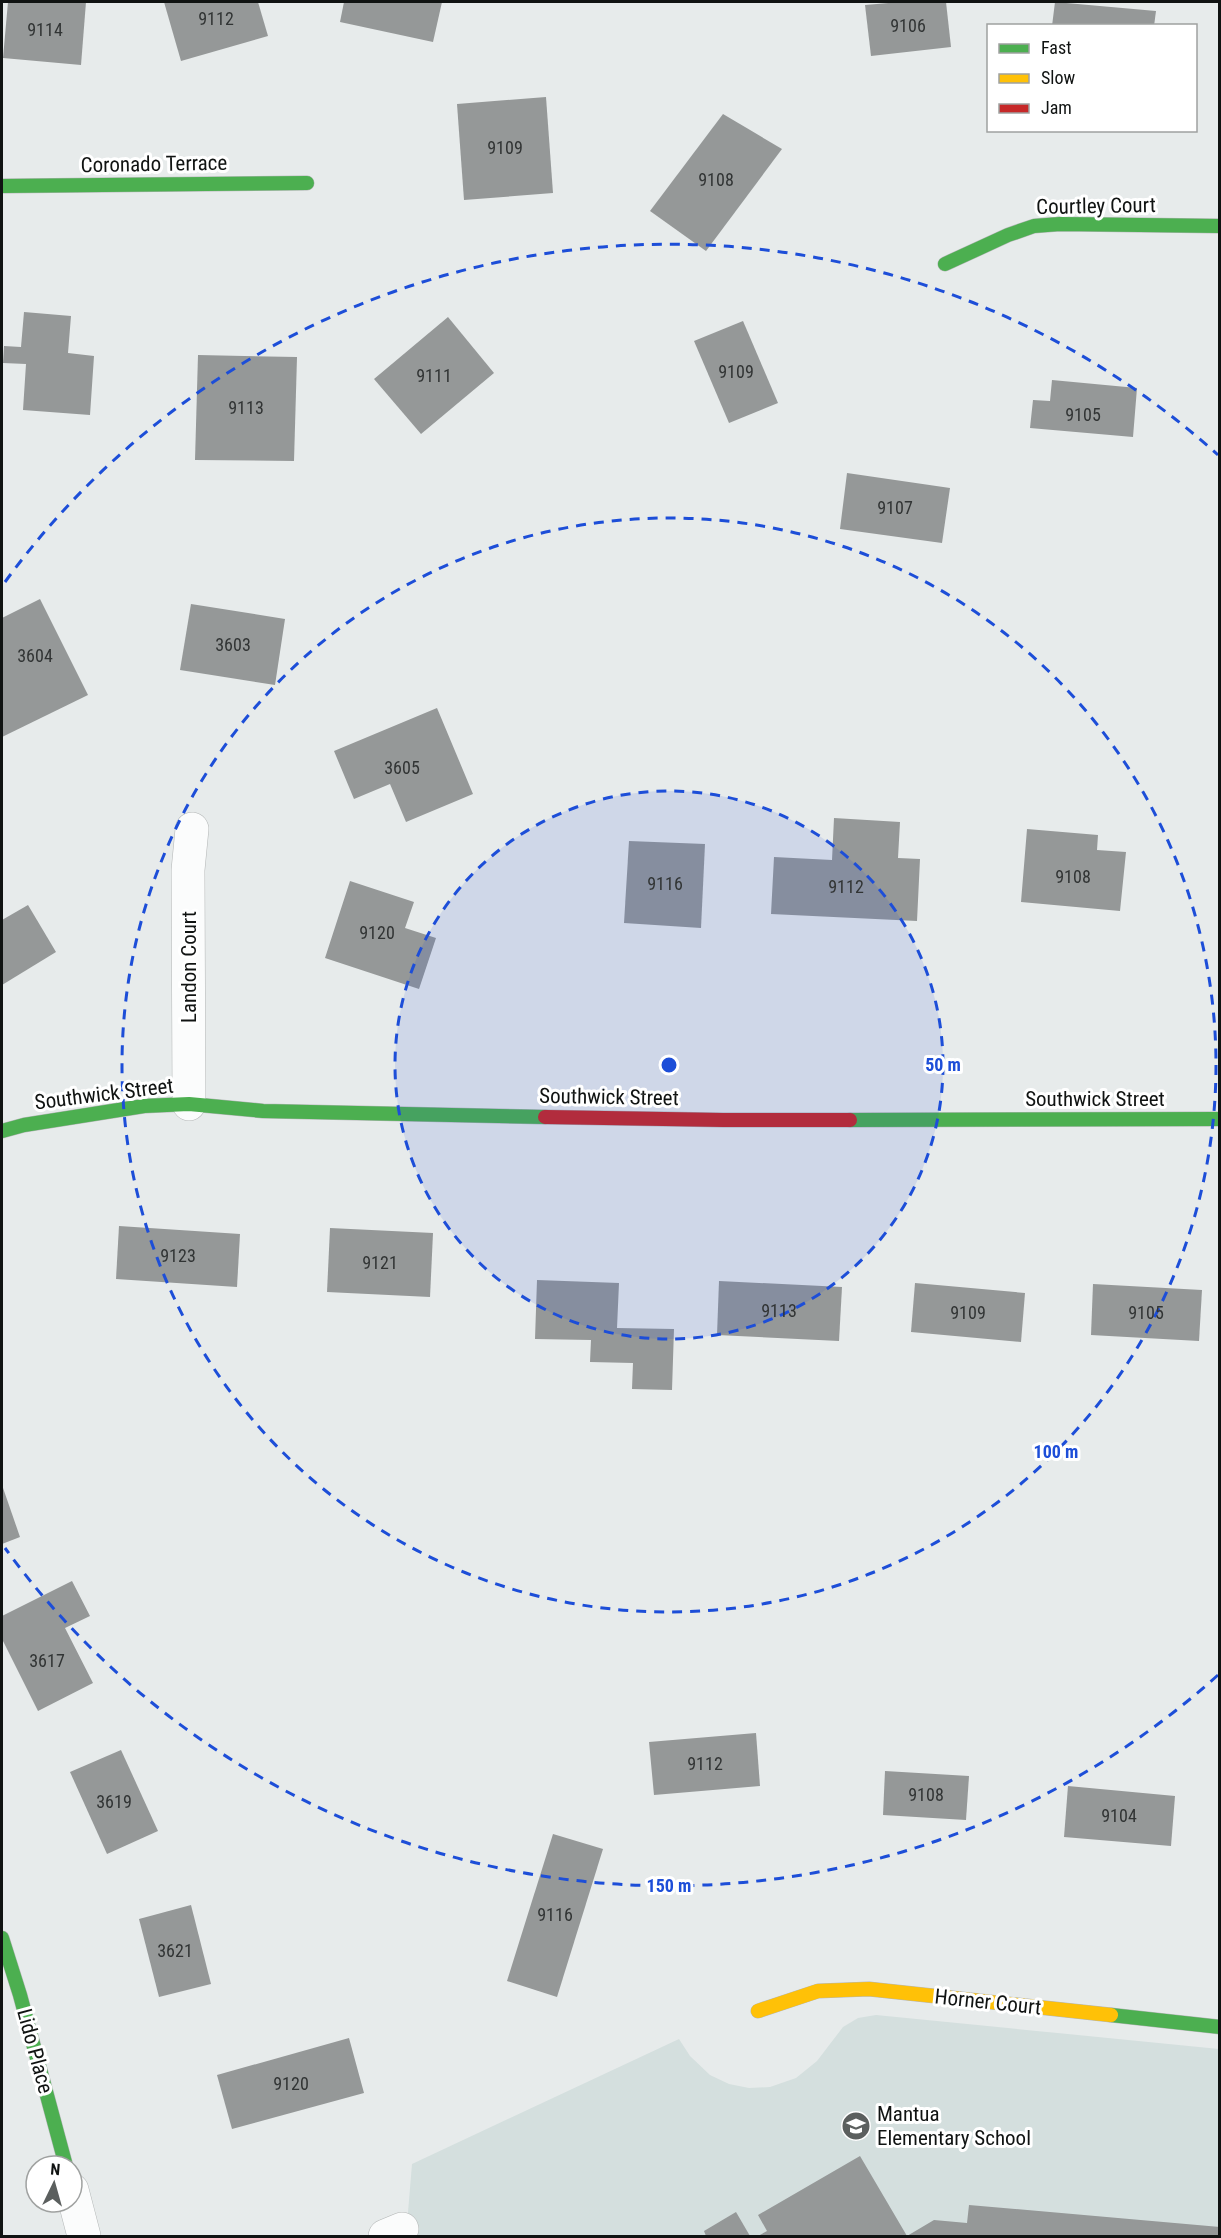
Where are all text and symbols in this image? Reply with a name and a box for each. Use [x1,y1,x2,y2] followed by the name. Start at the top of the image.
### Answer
[198,8,234,29] house number: 9112
[890,15,926,36] house number: 9106
[27,19,63,40] house number: 9114
[987,24,1197,132] legend
[1041,37,1072,58] text: Fast
[1041,67,1076,88] text: Slow
[1041,97,1072,118] text: Jam
[487,137,523,158] house number: 9109
[81,151,228,177] street label: Coronado Terrace
[698,169,734,190] house number: 9108
[1036,193,1156,219] street label: Courtley Court
[718,361,754,382] house number: 9109
[416,365,452,386] house number: 9111
[228,397,264,418] house number: 9113
[1065,404,1101,425] house number: 9105
[877,497,913,518] house number: 9107
[215,634,251,655] house number: 3603
[17,645,53,666] house number: 3604
[384,757,420,778] house number: 3605
[1055,866,1091,887] house number: 9108
[647,873,683,894] house number: 9116
[828,876,864,897] house number: 9112
[177,911,201,1023] street label: Landon Court
[359,922,395,943] house number: 9120
[925,1054,961,1075] text: 50 m
[659,1055,679,1075] centre of rings
[33,1074,175,1114] street label: Southwick Street
[539,1084,679,1110] street label: Southwick Street
[1025,1087,1165,1111] street label: Southwick Street
[160,1245,196,1266] house number: 9123
[362,1252,398,1273] house number: 9121
[761,1300,797,1321] house number: 9113
[950,1302,986,1323] house number: 9109
[1128,1302,1164,1323] house number: 9105
[1034,1441,1078,1462] text: 100 m
[29,1650,65,1671] house number: 3617
[687,1753,723,1774] house number: 9112
[908,1784,944,1805] house number: 9108
[96,1791,132,1812] house number: 3619
[1101,1805,1137,1826] house number: 9104
[647,1875,691,1896] text: 150 m
[537,1904,573,1925] house number: 9116
[157,1940,193,1961] house number: 3621
[934,1984,1042,2020] street label: Horner Court
[12,2006,58,2096] street label: Lido Place
[273,2073,309,2094] house number: 9120
[877,2102,1031,2150] place label: Mantua Elementary School
[840,2110,872,2142] school or university icon: Mantua Elementary School
[24,2154,84,2214] north arrow
[50,2160,61,2179] text: N

